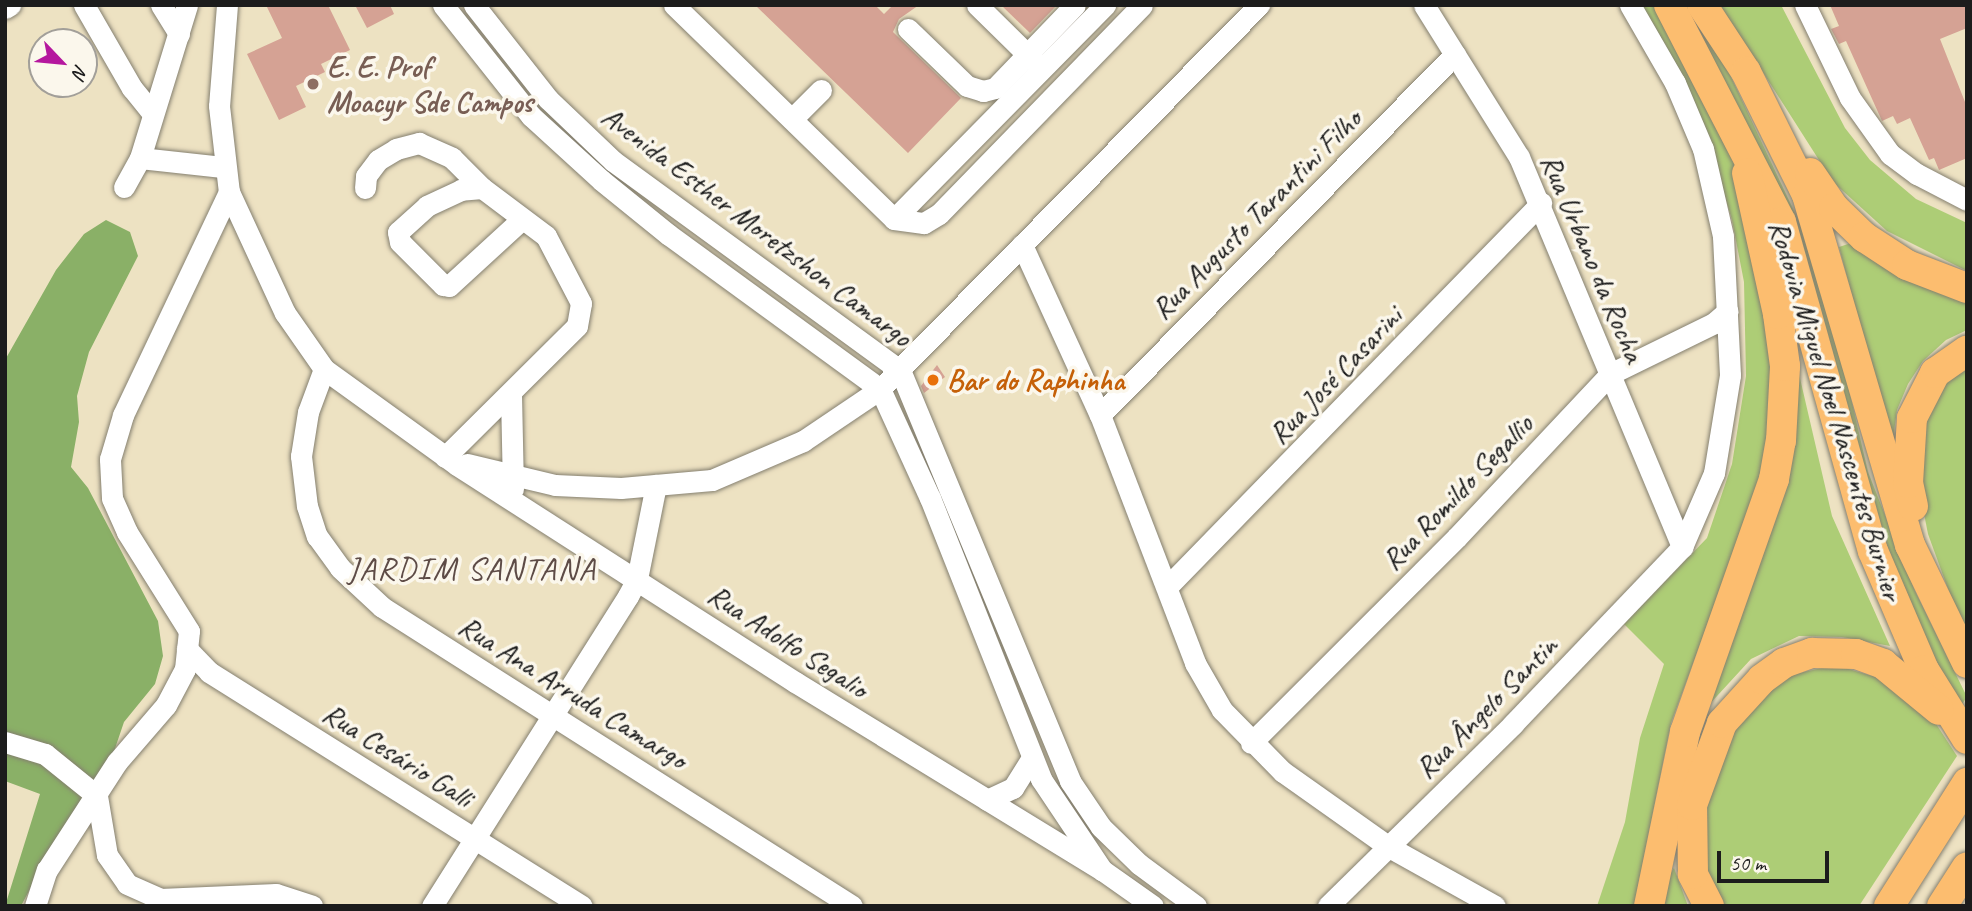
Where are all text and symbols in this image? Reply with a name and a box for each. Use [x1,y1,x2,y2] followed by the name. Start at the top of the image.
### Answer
[28,28,98,98] north arrow
[327,49,532,119] place label: E. E. Prof Moacyr Sde Campos
[67,61,93,82] text: N
[305,76,321,92] marker: E. E. Prof Moacyr Sde Campos
[595,98,919,354] street label: Avenida Esther Moretzshon Camargo
[1143,101,1369,327] street label: Rua Augusto Tarantini Filho
[1533,148,1653,368] street label: Rua Urbano da Rocha
[1761,215,1911,605] street label: Rodovia Miguel Noel Nascentes Burnier
[1260,299,1410,451] street label: Rua José Casarini
[947,362,1125,398] place label: Bar do Raphinha
[925,372,941,388] marker: Bar do Raphinha
[1374,407,1540,577] street label: Rua Romildo Segallio
[351,550,593,588] district label: JARDIM SANTANA
[702,576,874,706] street label: Rua Adolfo Segalio
[453,608,693,776] street label: Rua Ana Arruda Camargo
[1407,628,1565,786] street label: Rua Ângelo Santin
[316,694,480,816] street label: Rua Cesário Galli
[1720,838,1832,882] scale bar
[1730,850,1766,876] text: 50 m

